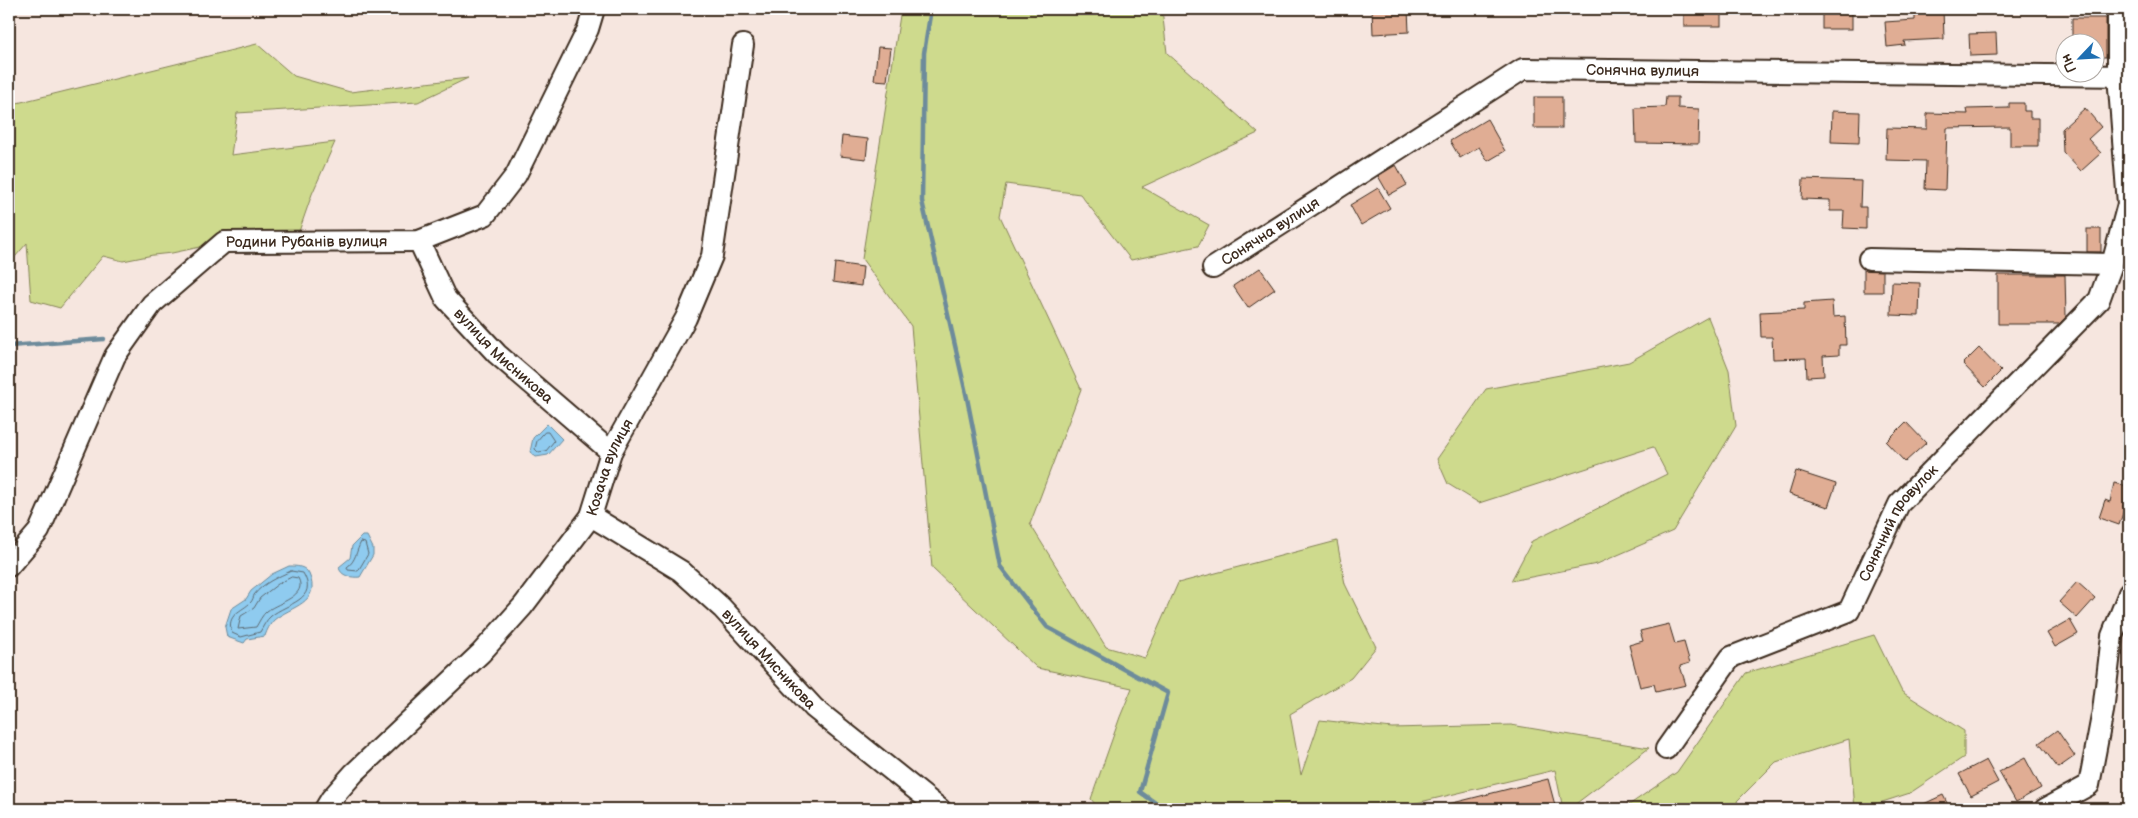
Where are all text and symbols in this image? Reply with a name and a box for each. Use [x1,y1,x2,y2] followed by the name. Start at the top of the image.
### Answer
[2056,32,2106,82] north arrow
[2057,51,2080,75] text: Пн
[1586,60,1699,81] street label: Сонячна вулиця
[1218,193,1323,270] street label: Сонячна вулиця
[225,232,387,251] street label: Родини Рубанів вулиця
[450,304,557,408] street label: вулиця Мисникова
[582,415,637,518] street label: Козача вулиця
[1855,460,1942,585] street label: Сонячний провулок
[718,605,820,714] street label: вулиця Мисникова

